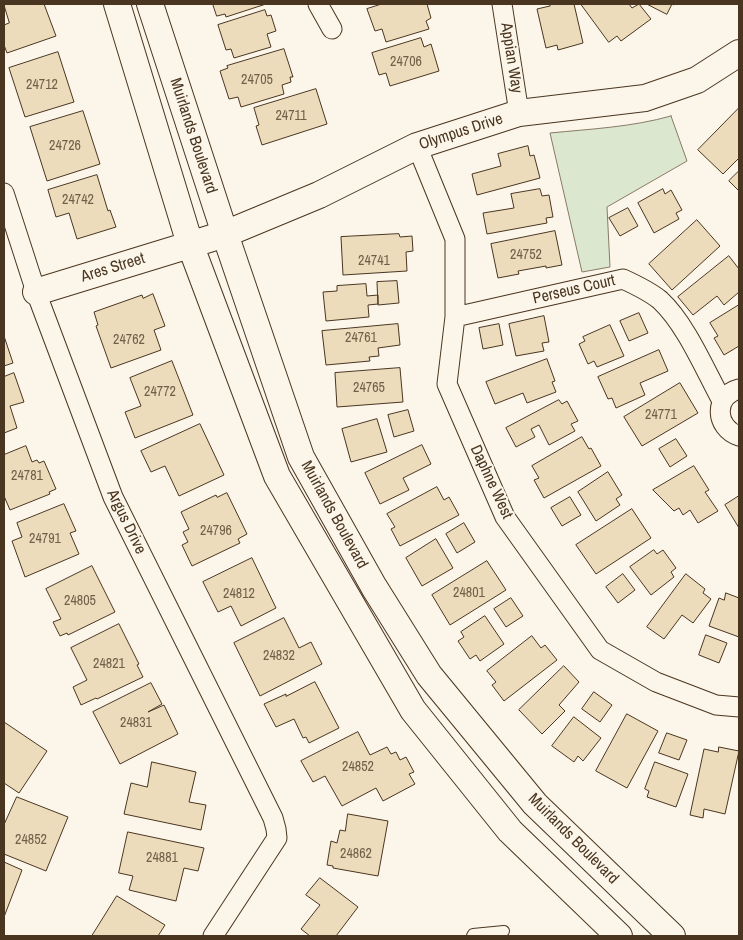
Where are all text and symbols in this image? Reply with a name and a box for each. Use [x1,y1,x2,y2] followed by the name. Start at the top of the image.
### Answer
[496,21,526,95] street label: Appian Way
[390,54,422,70] house number: 24706
[241,72,273,88] house number: 24705
[165,76,221,196] street label: Muirlands Boulevard
[26,77,58,93] house number: 24712
[275,108,307,124] house number: 24711
[417,109,505,155] street label: Olympus Drive
[49,138,81,154] house number: 24726
[62,192,94,208] house number: 24742
[510,247,542,263] house number: 24752
[79,249,147,287] street label: Ares Street
[358,253,390,269] house number: 24741
[531,271,617,309] street label: Perseus Court
[345,330,377,346] house number: 24761
[113,332,145,348] house number: 24762
[353,380,385,396] house number: 24765
[144,384,176,400] house number: 24772
[645,407,677,423] house number: 24771
[466,442,516,522] street label: Daphne West
[296,458,372,572] street label: Muirlands Boulevard
[11,468,43,484] house number: 24781
[102,487,150,557] street label: Argus Drive
[200,523,232,539] house number: 24796
[29,531,61,547] house number: 24791
[453,585,485,601] house number: 24801
[223,586,255,602] house number: 24812
[64,593,96,609] house number: 24805
[263,648,295,664] house number: 24832
[93,656,125,672] house number: 24821
[120,715,152,731] house number: 24831
[342,759,374,775] house number: 24852
[524,790,622,888] street label: Muirlands Boulevard
[15,832,47,848] house number: 24852
[340,846,372,862] house number: 24862
[146,850,178,866] house number: 24881

